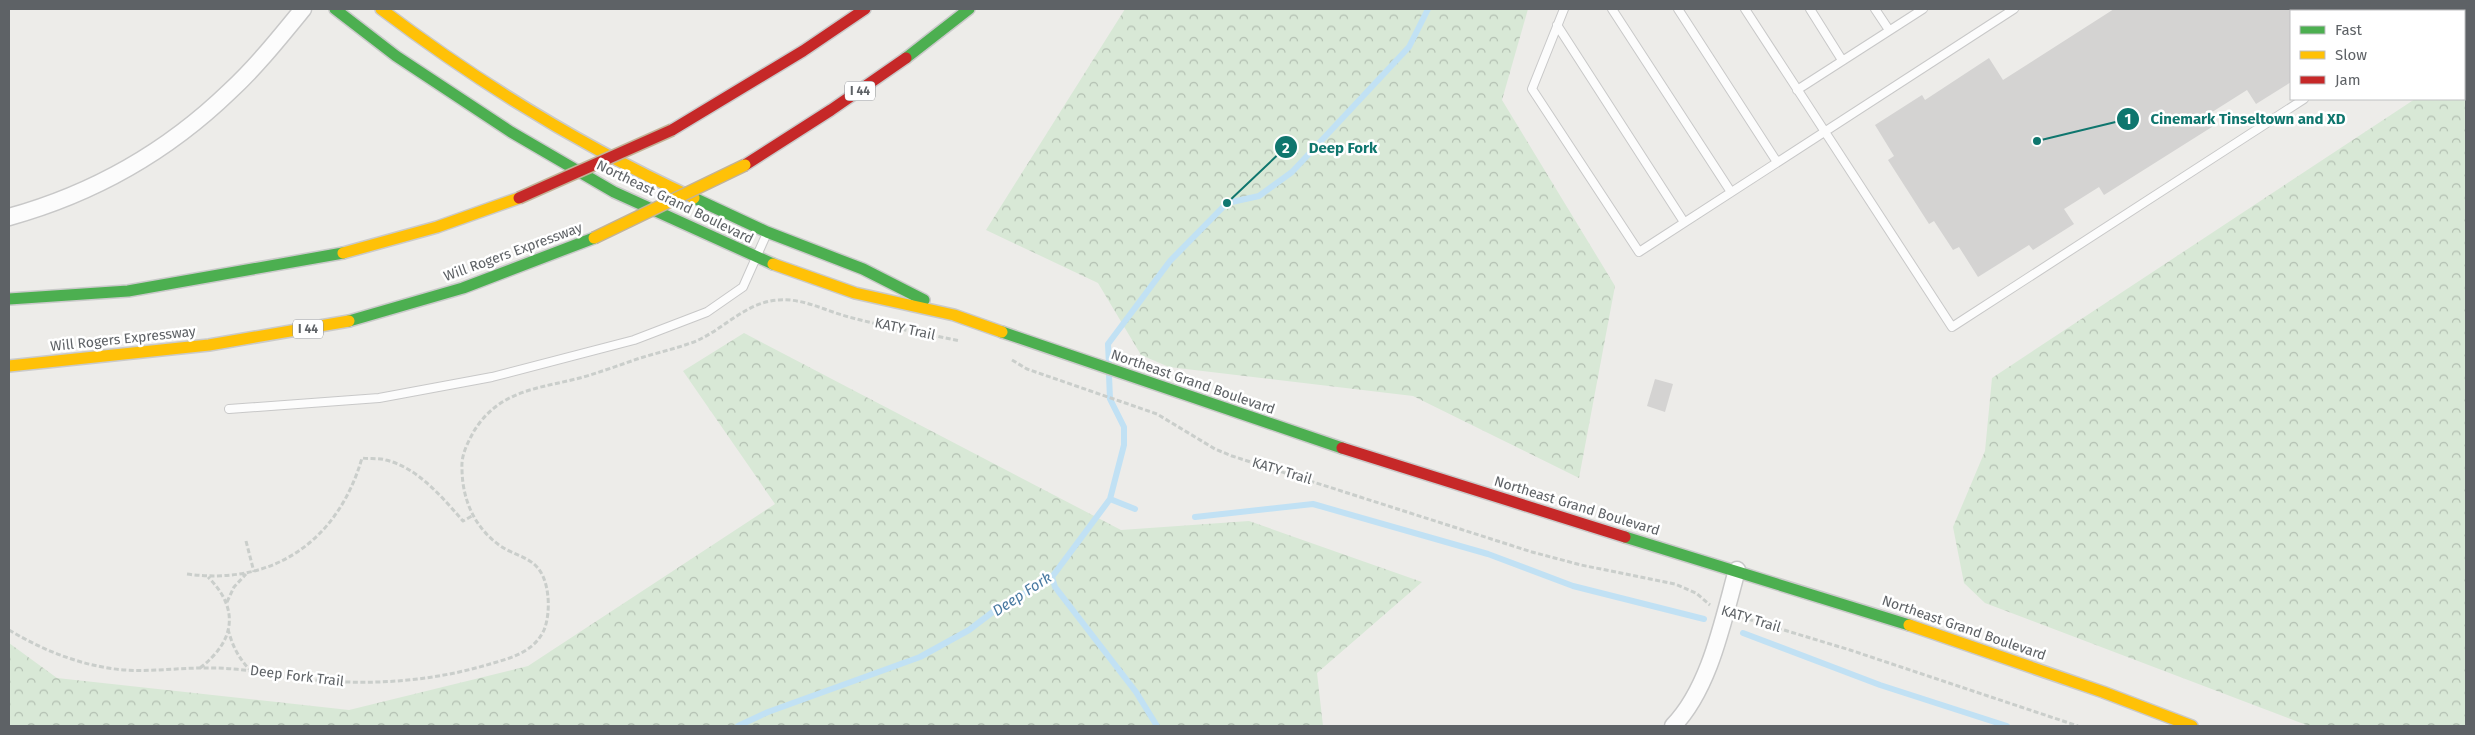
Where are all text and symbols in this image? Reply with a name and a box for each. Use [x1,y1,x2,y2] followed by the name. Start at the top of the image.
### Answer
[2290,10,2465,100] legend
[2335,21,2362,39] text: Fast
[2335,46,2367,64] text: Slow
[2335,71,2361,89] text: Jam
[845,82,875,100] road number: I 44
[2115,104,2355,134] callout: Cinemark Tinseltown and XD
[2125,110,2131,128] text: 1
[2150,110,2346,128] text: Cinemark Tinseltown and XD
[1274,132,1387,162] callout: Deep Fork
[1282,139,1290,157] text: 2
[1309,139,1378,157] text: Deep Fork
[594,157,756,247] street label: Northeast Grand Boulevard
[441,219,585,285] street label: Will Rogers Expressway
[873,314,937,344] street label: KATY Trail
[293,320,323,338] road number: I 44
[49,323,197,355] street label: Will Rogers Expressway
[1109,346,1277,418] street label: Northeast Grand Boulevard
[1250,454,1314,488] street label: KATY Trail
[1492,473,1662,539] street label: Northeast Grand Boulevard
[989,568,1055,620] water label: Deep Fork
[1880,592,2048,664] street label: Northeast Grand Boulevard
[1719,602,1783,636] street label: KATY Trail
[249,662,345,690] street label: Deep Fork Trail

